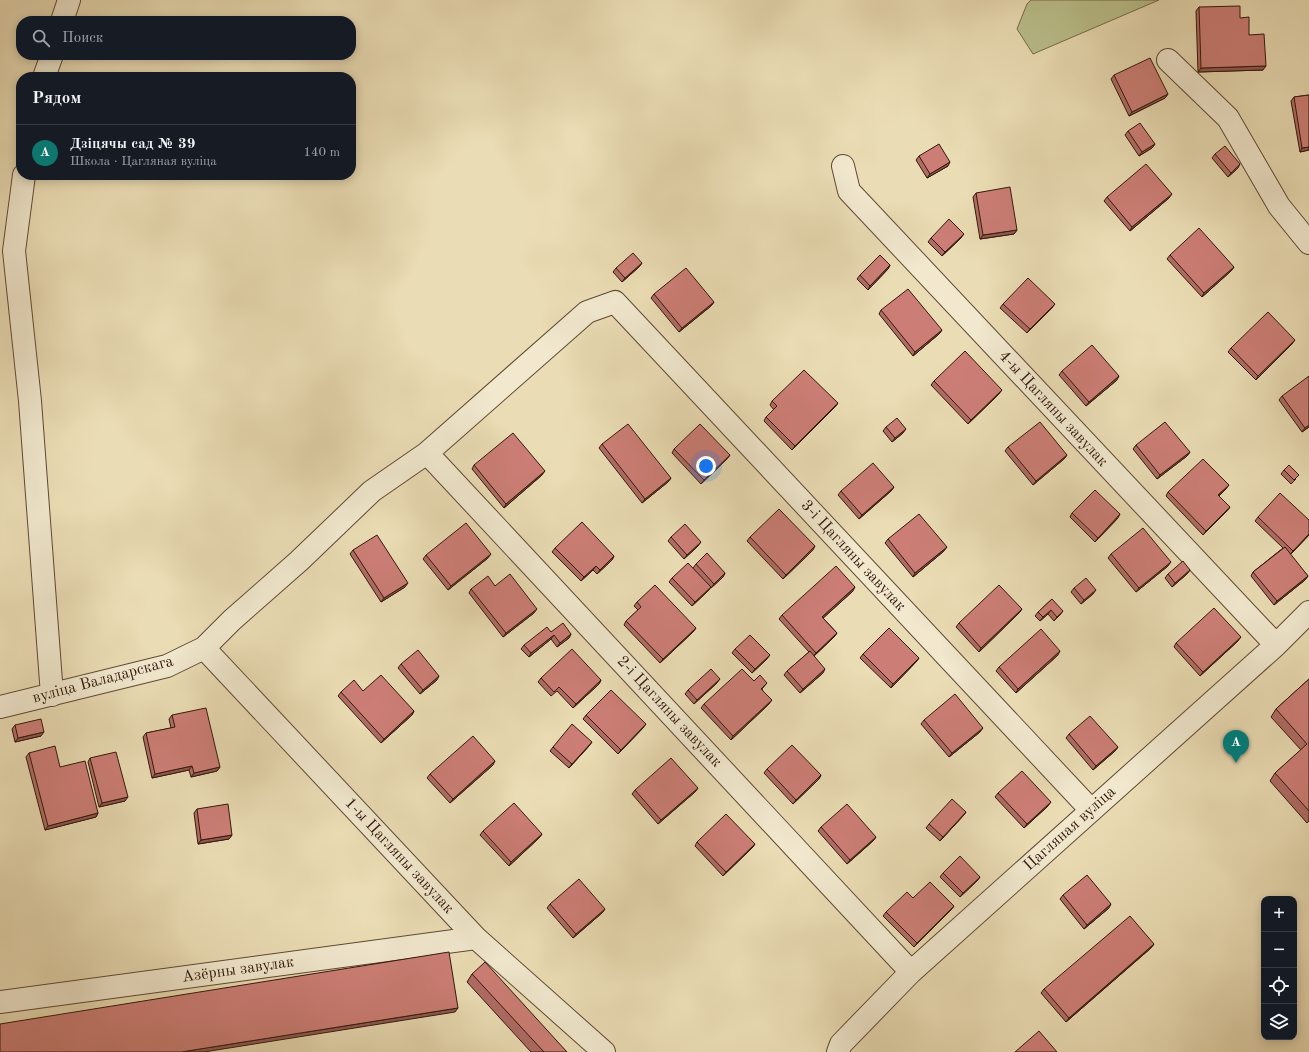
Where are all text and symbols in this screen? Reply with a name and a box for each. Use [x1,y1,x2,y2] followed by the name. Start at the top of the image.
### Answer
[16,16,356,60] search box
[30,27,52,49] icon: search
[62,31,103,46] text: Поиск
[32,90,81,107] text: Рядом
[70,137,195,152] text: Дзіцячы сад № 39
[40,146,50,159] text: A
[303,146,340,159] text: 140 m
[70,155,217,168] text: Школа · Цагляная вуліца
[995,348,1111,470] street label: 4-ы Цагляны завулак
[696,456,716,476] your location
[797,497,909,615] street label: 3-і Цагляны завулак
[31,653,175,706] street label: вуліца Валадарскага
[613,653,725,771] street label: 2-і Цагляны завулак
[1223,730,1249,763] pin: A
[1021,784,1119,874] street label: Цагляная вуліца
[341,795,457,917] street label: 1-ы Цагляны завулак
[1261,896,1297,1040] map controls
[1261,896,1297,932] button: +
[1261,932,1297,968] button: −
[181,954,295,986] street label: Азёрны завулак
[1261,968,1297,1004] button: locate
[1261,1004,1297,1040] button: layers

